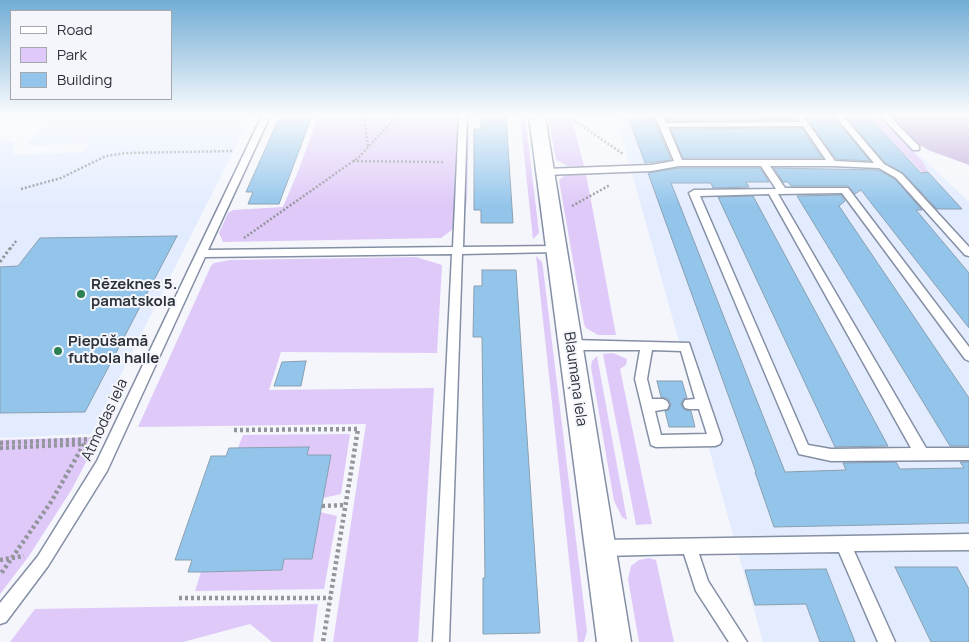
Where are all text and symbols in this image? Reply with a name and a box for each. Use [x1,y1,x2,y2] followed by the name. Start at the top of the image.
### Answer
[10,10,172,100] legend
[57,19,93,40] text: Road
[57,44,87,65] text: Park
[57,69,112,90] text: Building
[91,276,177,311] place label: Rēzeknes 5. pamatskola
[75,288,87,300] marker: Rēzeknes 5. pamatskola
[559,331,591,427] street label: Blaumaņa iela
[68,333,159,368] place label: Piepūšamā futbola halle
[52,345,64,357] marker: Piepūšamā futbola halle
[78,376,132,464] street label: Atmodas iela

